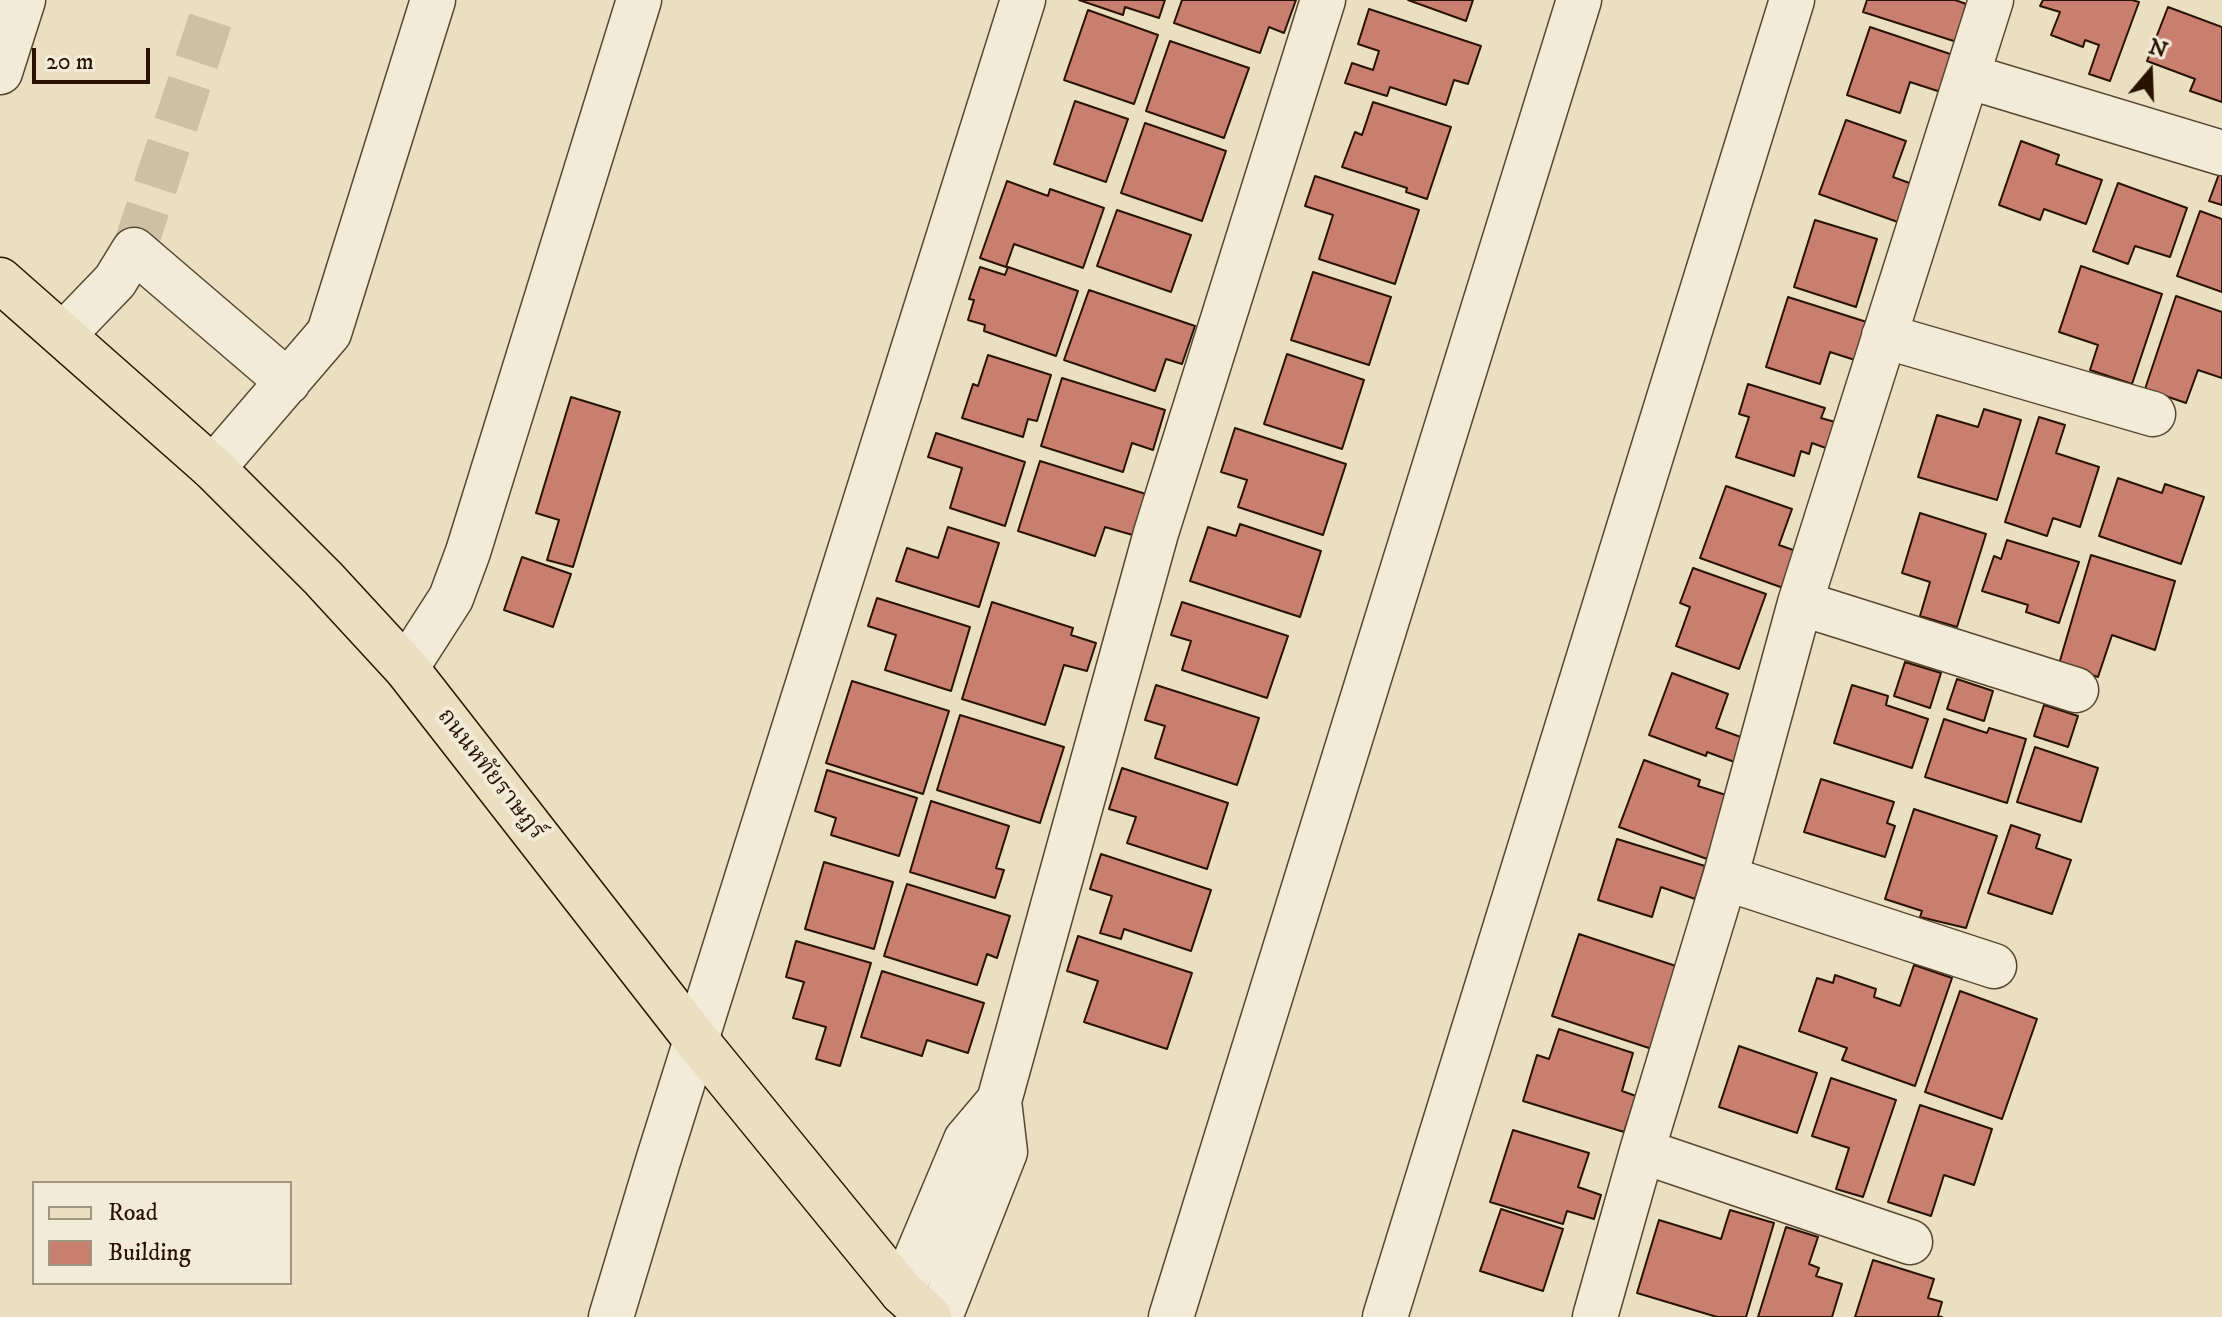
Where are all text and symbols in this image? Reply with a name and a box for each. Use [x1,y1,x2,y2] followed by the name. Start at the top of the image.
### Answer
[36,32,154,82] scale bar
[2110,32,2190,112] north arrow
[2145,33,2171,65] text: N
[46,47,94,77] text: 20 m
[430,703,550,847] street label: ถนนหทัยราษฎร์
[32,1181,292,1285] legend
[108,1198,158,1228] text: Road
[108,1238,191,1268] text: Building

